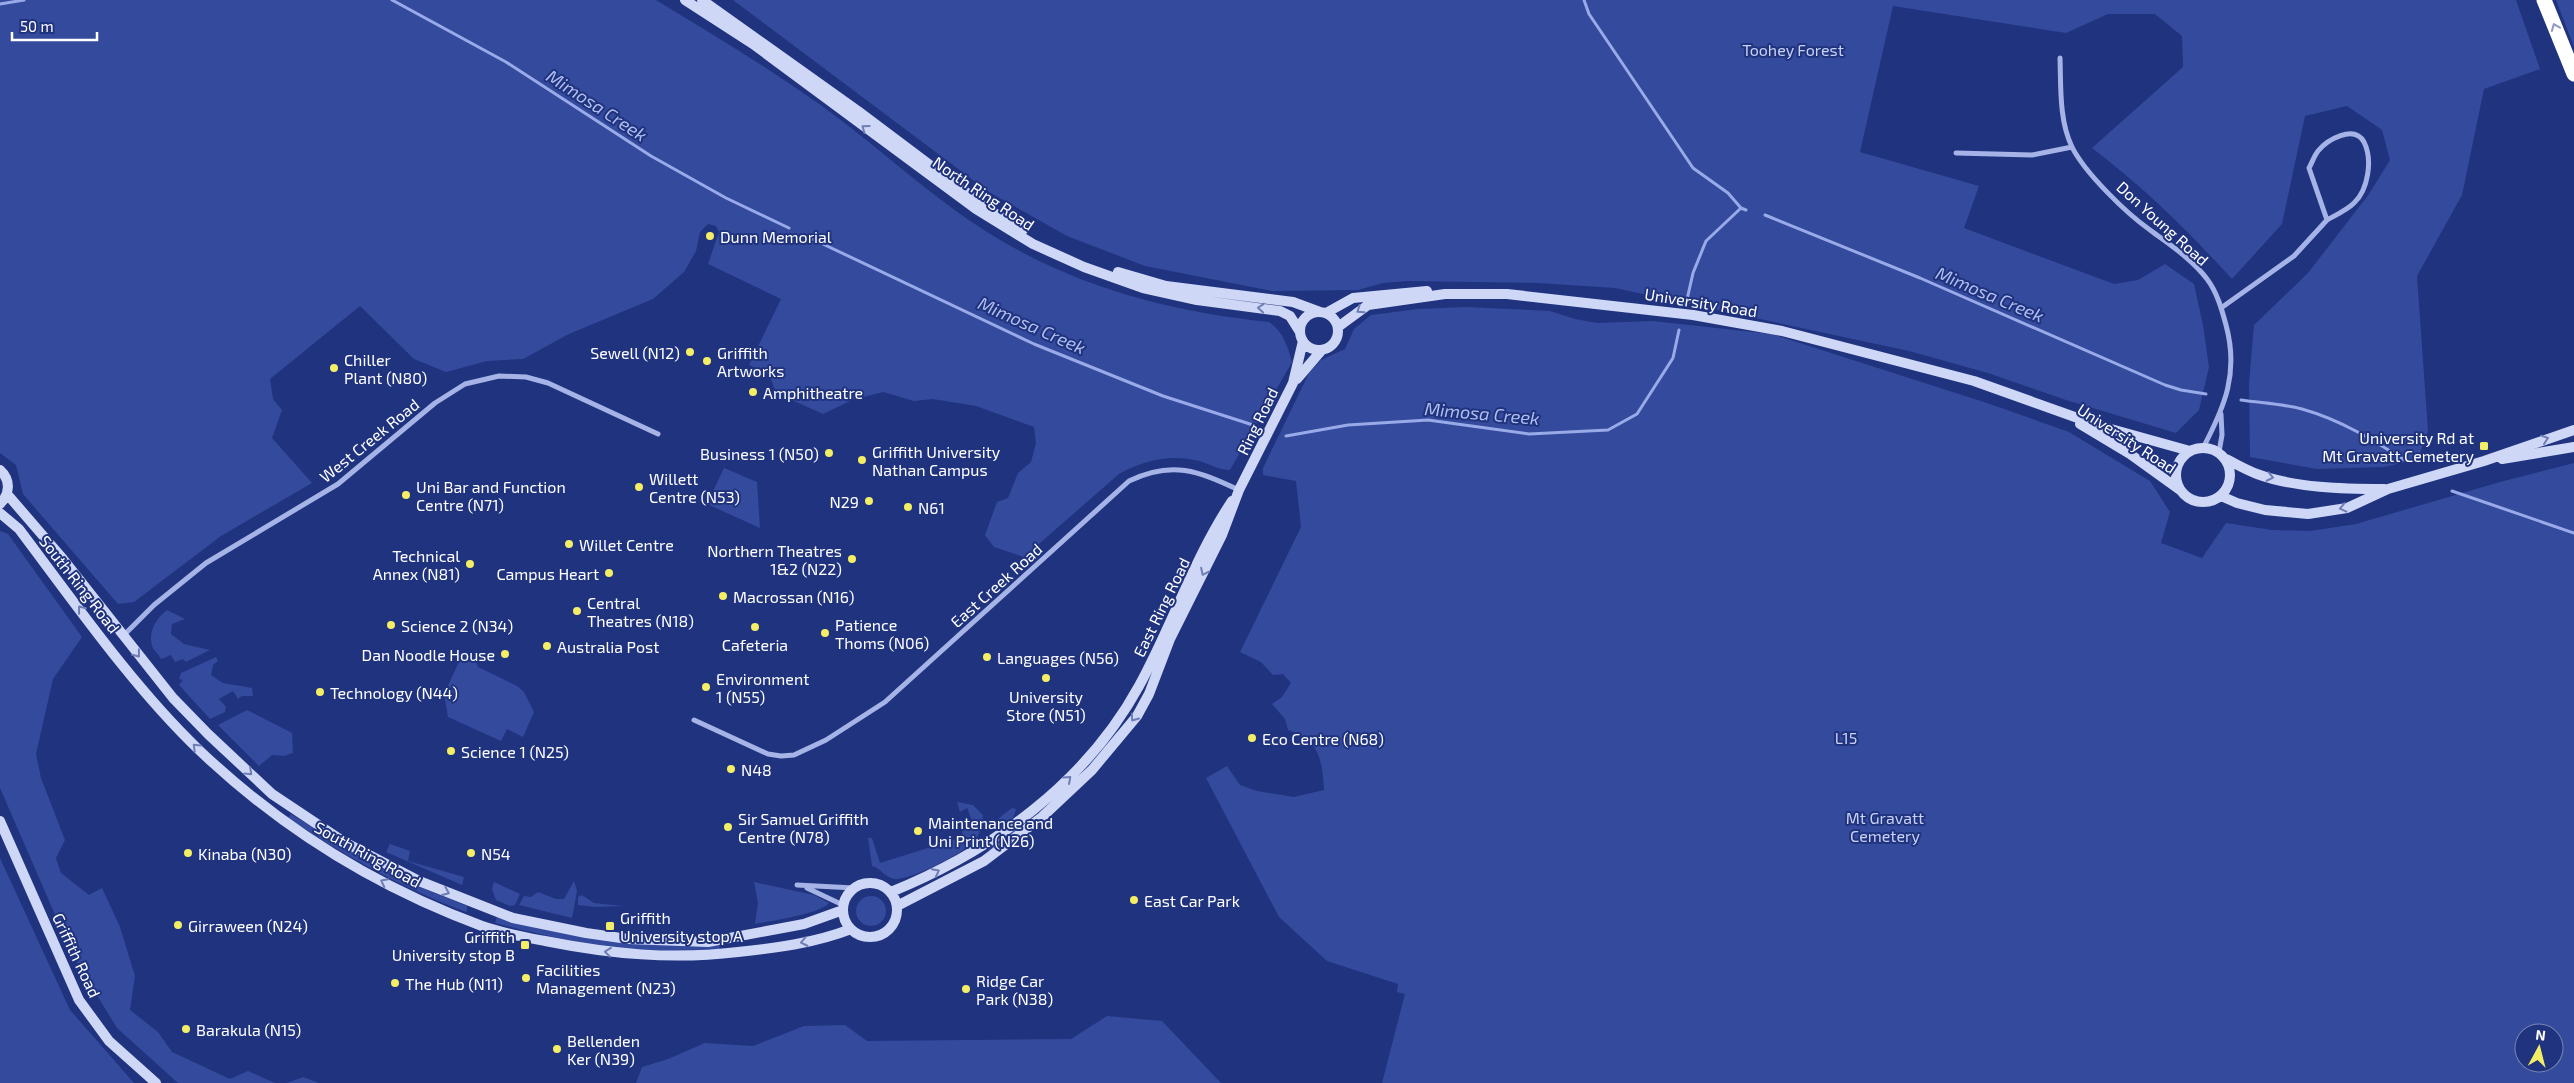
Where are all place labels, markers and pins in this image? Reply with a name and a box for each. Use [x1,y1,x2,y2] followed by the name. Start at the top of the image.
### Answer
[720,227,832,246] place label: Dunn Memorial
[704,230,716,242] marker: Dunn Memorial
[590,343,680,362] place label: Sewell (N12)
[717,343,784,380] place label: Griffith Artworks
[684,346,696,358] marker: Sewell (N12)
[344,350,427,387] place label: Chiller Plant (N80)
[701,355,713,367] marker: Griffith Artworks
[328,362,340,374] marker: Chiller Plant (N80)
[763,383,863,402] place label: Amphitheatre
[747,386,759,398] marker: Amphitheatre
[2322,428,2475,465] place label: University Rd at Mt Gravatt Cemetery
[2478,440,2490,452] marker: University Rd at Mt Gravatt Cemetery
[872,442,1001,479] place label: Griffith University Nathan Campus
[700,444,819,463] place label: Business 1 (N50)
[823,447,835,459] marker: Business 1 (N50)
[856,454,868,466] marker: Griffith University Nathan Campus
[649,469,740,506] place label: Willett Centre (N53)
[416,477,566,514] place label: Uni Bar and Function Centre (N71)
[633,481,645,493] marker: Willett Centre (N53)
[400,489,412,501] marker: Uni Bar and Function Centre (N71)
[830,492,859,511] place label: N29
[863,495,875,507] marker: N29
[918,498,945,517] place label: N61
[902,501,914,513] marker: N61
[579,535,674,554] place label: Willet Centre
[563,538,575,550] marker: Willet Centre
[707,541,842,578] place label: Northern Theatres 1&2 (N22)
[373,546,460,583] place label: Technical Annex (N81)
[846,553,858,565] marker: Northern Theatres 1&2 (N22)
[464,558,476,570] marker: Technical Annex (N81)
[496,564,599,583] place label: Campus Heart
[603,567,615,579] marker: Campus Heart
[733,587,854,606] place label: Macrossan (N16)
[717,590,729,602] marker: Macrossan (N16)
[587,593,694,630] place label: Central Theatres (N18)
[571,605,583,617] marker: Central Theatres (N18)
[835,615,929,652] place label: Patience Thoms (N06)
[401,616,513,635] place label: Science 2 (N34)
[385,619,397,631] marker: Science 2 (N34)
[749,621,761,633] marker: Cafeteria
[819,627,831,639] marker: Patience Thoms (N06)
[722,635,788,654] place label: Cafeteria
[557,637,659,656] place label: Australia Post
[541,640,553,652] marker: Australia Post
[362,645,495,664] place label: Dan Noodle House
[499,648,511,660] marker: Dan Noodle House
[997,648,1119,667] place label: Languages (N56)
[981,651,993,663] marker: Languages (N56)
[716,669,809,706] place label: Environment 1 (N55)
[1040,672,1052,684] marker: University Store (N51)
[700,681,712,693] marker: Environment 1 (N55)
[330,683,458,702] place label: Technology (N44)
[314,686,326,698] marker: Technology (N44)
[1006,687,1086,724] place label: University Store (N51)
[1262,729,1384,748] place label: Eco Centre (N68)
[1246,732,1258,744] marker: Eco Centre (N68)
[461,742,569,761] place label: Science 1 (N25)
[445,745,457,757] marker: Science 1 (N25)
[741,760,772,779] place label: N48
[725,763,737,775] marker: N48
[738,809,869,846] place label: Sir Samuel Griffith Centre (N78)
[928,813,1053,850] place label: Maintenance and Uni Print (N26)
[722,821,734,833] marker: Sir Samuel Griffith Centre (N78)
[912,825,924,837] marker: Maintenance and Uni Print (N26)
[198,844,292,863] place label: Kinaba (N30)
[481,844,511,863] place label: N54
[182,847,194,859] marker: Kinaba (N30)
[465,847,477,859] marker: N54
[1144,891,1240,910] place label: East Car Park
[1128,894,1140,906] marker: East Car Park
[620,908,743,945] place label: Griffith University stop A
[188,916,308,935] place label: Girraween (N24)
[172,919,184,931] marker: Girraween (N24)
[604,920,616,932] marker: Griffith University stop A
[392,927,515,964] place label: Griffith University stop B
[519,939,531,951] marker: Griffith University stop B
[536,960,676,997] place label: Facilities Management (N23)
[976,971,1053,1008] place label: Ridge Car Park (N38)
[520,972,532,984] marker: Facilities Management (N23)
[405,974,503,993] place label: The Hub (N11)
[389,977,401,989] marker: The Hub (N11)
[960,983,972,995] marker: Ridge Car Park (N38)
[196,1020,301,1039] place label: Barakula (N15)
[180,1023,192,1035] marker: Barakula (N15)
[567,1031,640,1068] place label: Bellenden Ker (N39)
[551,1043,563,1055] marker: Bellenden Ker (N39)

